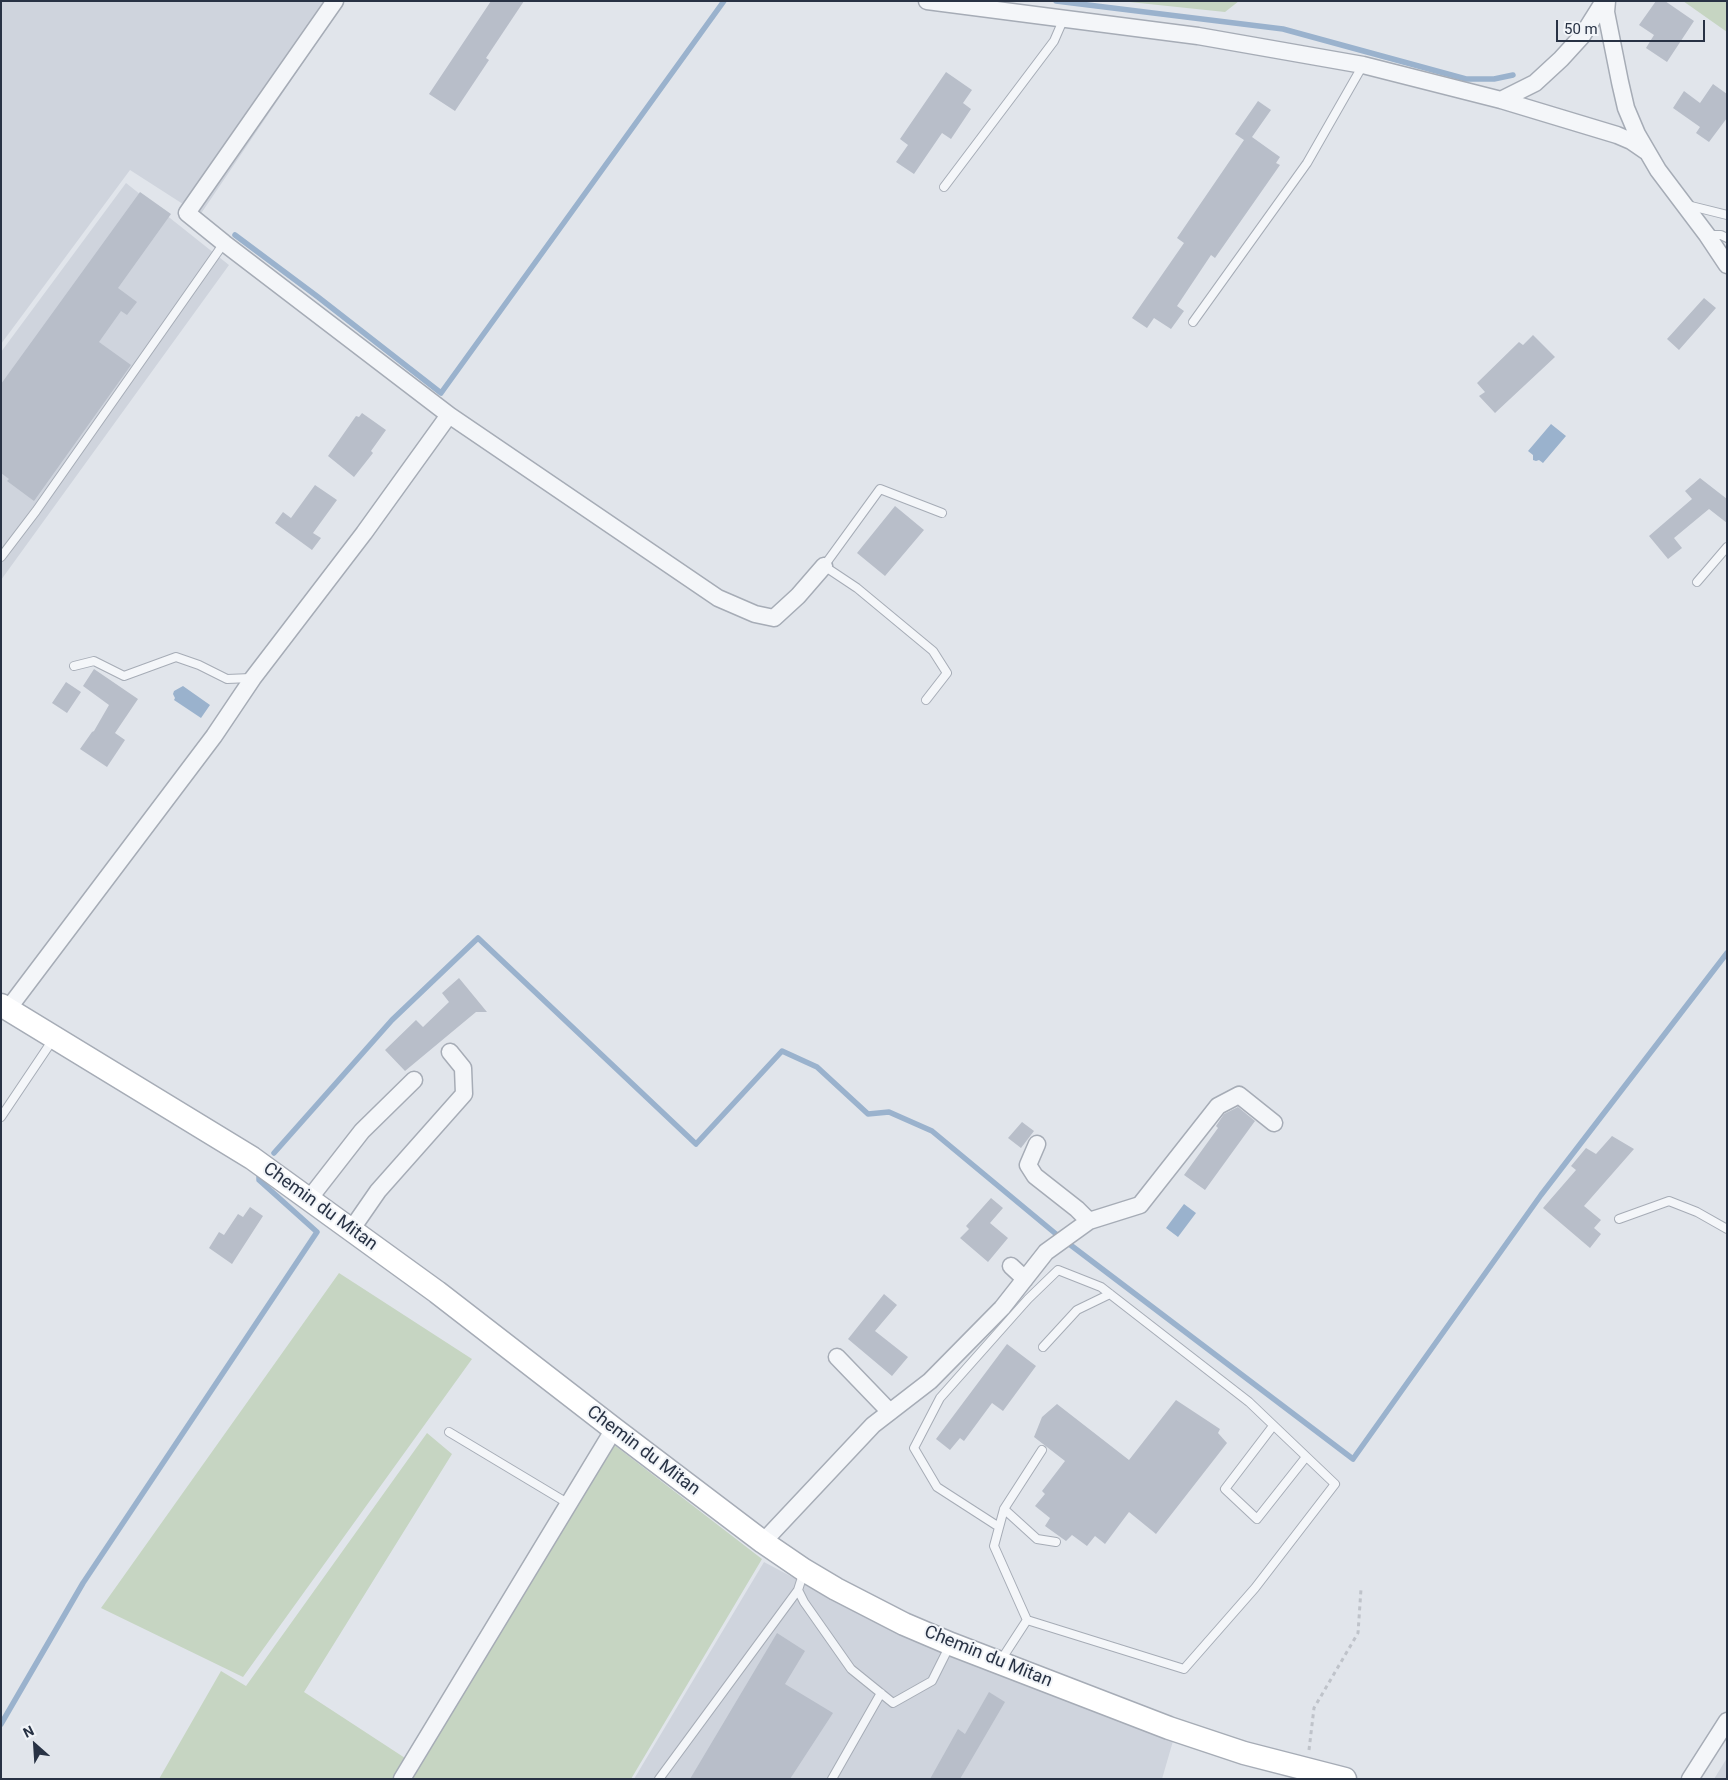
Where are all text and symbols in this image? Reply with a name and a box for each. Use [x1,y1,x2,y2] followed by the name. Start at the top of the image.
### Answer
[1558,10,1707,42] scale bar
[1564,20,1598,38] text: 50 m
[259,1158,381,1256] street label: Chemin du Mitan
[582,1401,704,1501] street label: Chemin du Mitan
[921,1622,1055,1692] street label: Chemin du Mitan
[10,1720,60,1770] north arrow
[20,1722,36,1741] text: N

